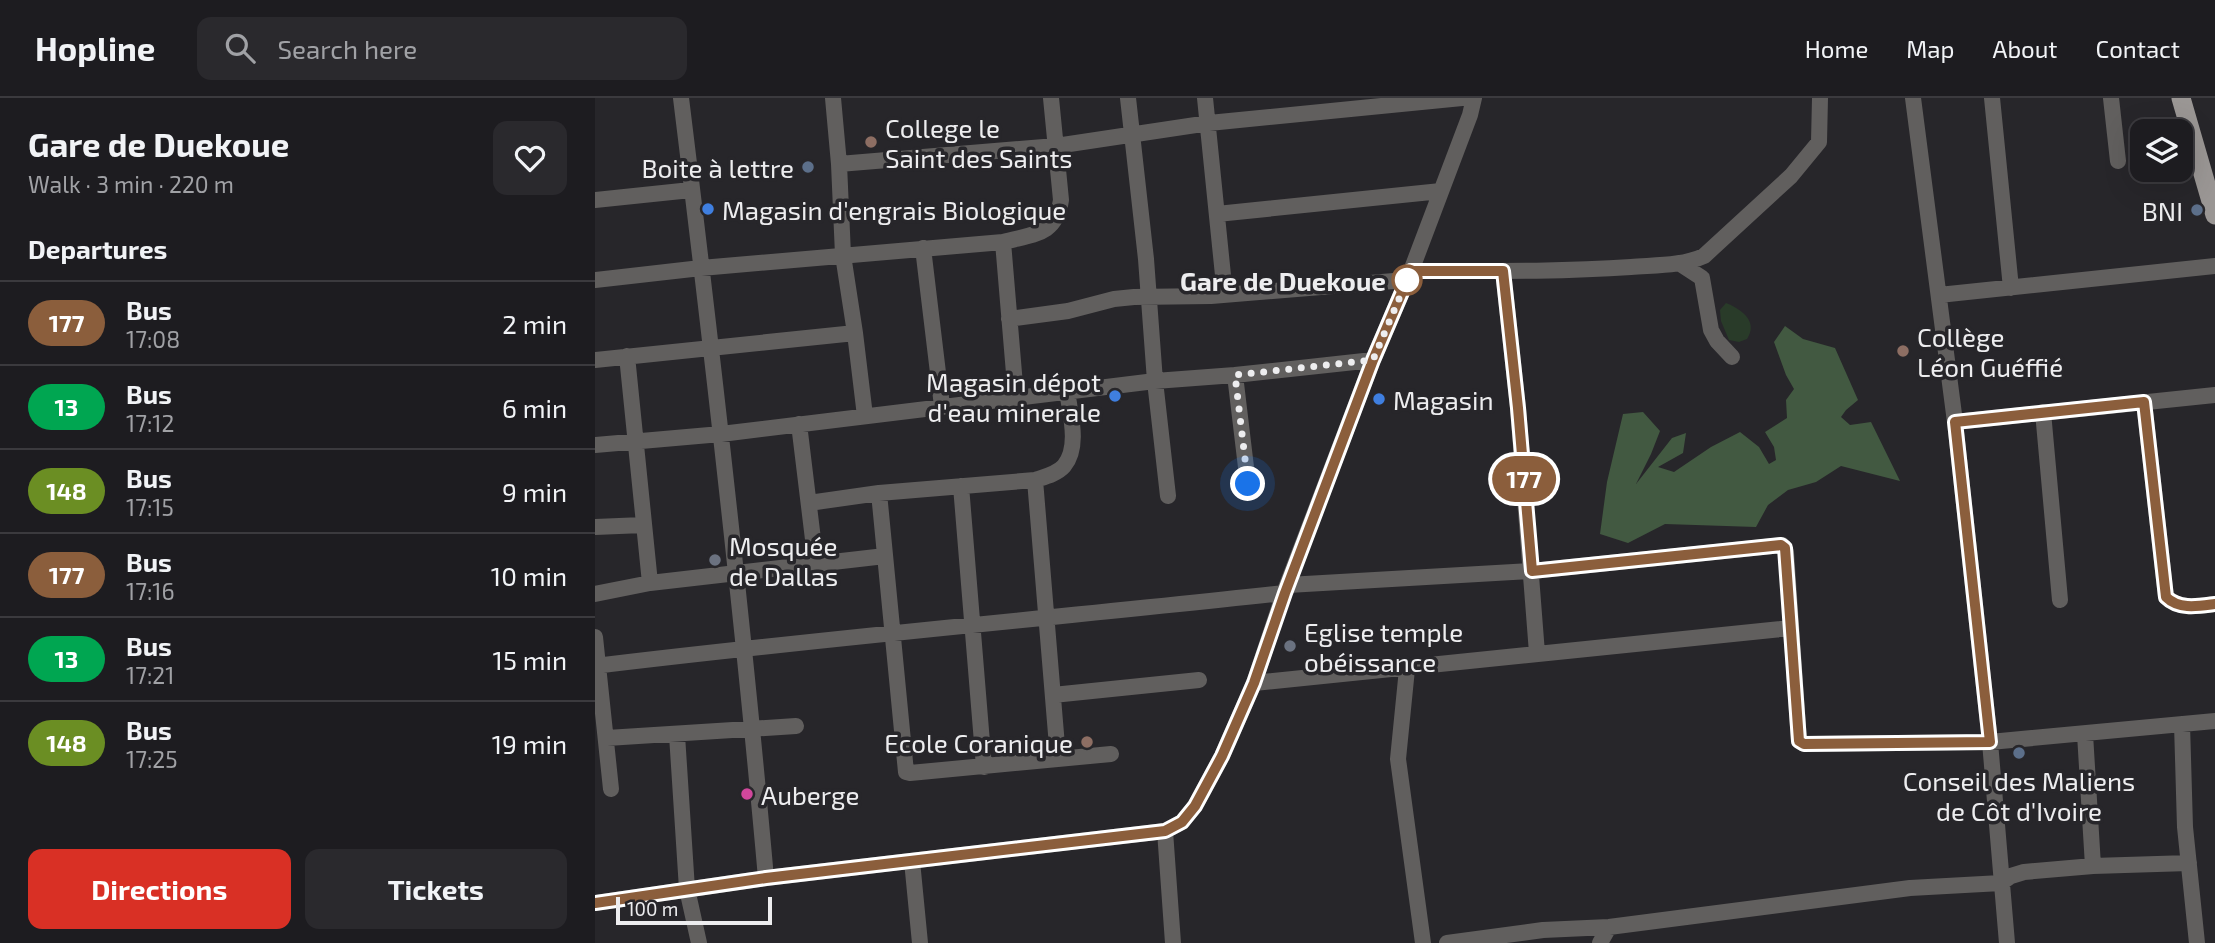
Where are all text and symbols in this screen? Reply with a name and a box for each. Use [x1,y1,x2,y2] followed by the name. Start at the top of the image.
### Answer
[197,17,687,80] search box
[35,28,155,68] text: Hopline
[221,29,259,67] icon: search
[277,33,417,64] text: Search here
[1805,34,1868,63] text: Home
[1906,34,1954,63] text: Map
[1992,34,2058,63] text: About
[2096,34,2180,63] text: Contact
[885,112,1073,173] place label: College le Saint des Saints
[2130,119,2193,182] map controls
[2130,119,2193,182] button: layers
[493,121,567,195] button: heart
[28,124,289,164] text: Gare de Duekoue
[863,134,879,150] marker: College le Saint des Saints
[641,152,794,183] place label: Boite à lettre
[800,159,816,175] marker: Boite à lettre
[28,170,234,198] text: Walk · 3 min · 220 m
[722,194,1066,225] place label: Magasin d'engrais Biologique
[2142,195,2183,226] place label: BNI
[700,201,716,217] marker: Magasin d'engrais Biologique
[2189,202,2205,218] marker: BNI
[28,233,167,264] text: Departures
[1180,265,1386,296] place label: Gare de Duekoue
[1392,265,1422,295] marker: Gare de Duekoue
[126,294,172,325] text: Bus
[49,308,84,337] text: 177
[502,308,567,339] text: 2 min
[1917,321,2063,382] place label: Collège Léon Guéffié
[126,325,180,353] text: 17:08
[1895,343,1911,359] marker: Collège Léon Guéffié
[926,366,1101,427] place label: Magasin dépot d'eau minerale
[126,378,172,409] text: Bus
[1393,384,1494,415] place label: Magasin
[1107,388,1123,404] marker: Magasin dépot d'eau minerale
[1371,391,1387,407] marker: Magasin
[55,392,78,421] text: 13
[502,392,567,423] text: 6 min
[126,409,174,437] text: 17:12
[1484,456,1564,502] line badge: 177
[126,462,172,493] text: Bus
[1506,464,1542,493] text: 177
[1230,466,1265,501] your location
[46,476,87,505] text: 148
[502,476,567,507] text: 9 min
[126,493,174,521] text: 17:15
[729,530,838,591] place label: Mosquée de Dallas
[126,546,172,577] text: Bus
[707,552,723,568] marker: Mosquée de Dallas
[49,560,84,589] text: 177
[491,560,567,591] text: 10 min
[126,577,175,605] text: 17:16
[1304,616,1463,677] place label: Eglise temple obéissance
[126,630,172,661] text: Bus
[1282,638,1298,654] marker: Eglise temple obéissance
[55,644,78,673] text: 13
[493,644,567,675] text: 15 min
[126,661,174,689] text: 17:21
[126,714,172,745] text: Bus
[884,727,1073,758] place label: Ecole Coranique
[46,728,87,757] text: 148
[492,728,567,759] text: 19 min
[1079,734,1095,750] marker: Ecole Coranique
[126,745,178,773] text: 17:25
[2011,745,2027,761] marker: Conseil des Maliens de Côt d'Ivoire
[1903,765,2135,826] place label: Conseil des Maliens de Côt d'Ivoire
[761,779,859,810] place label: Auberge
[739,786,755,802] marker: Auberge
[28,849,291,929] button: Directions
[305,849,567,929] button: Tickets
[616,894,772,926] scale bar
[627,897,678,920] text: 100 m

